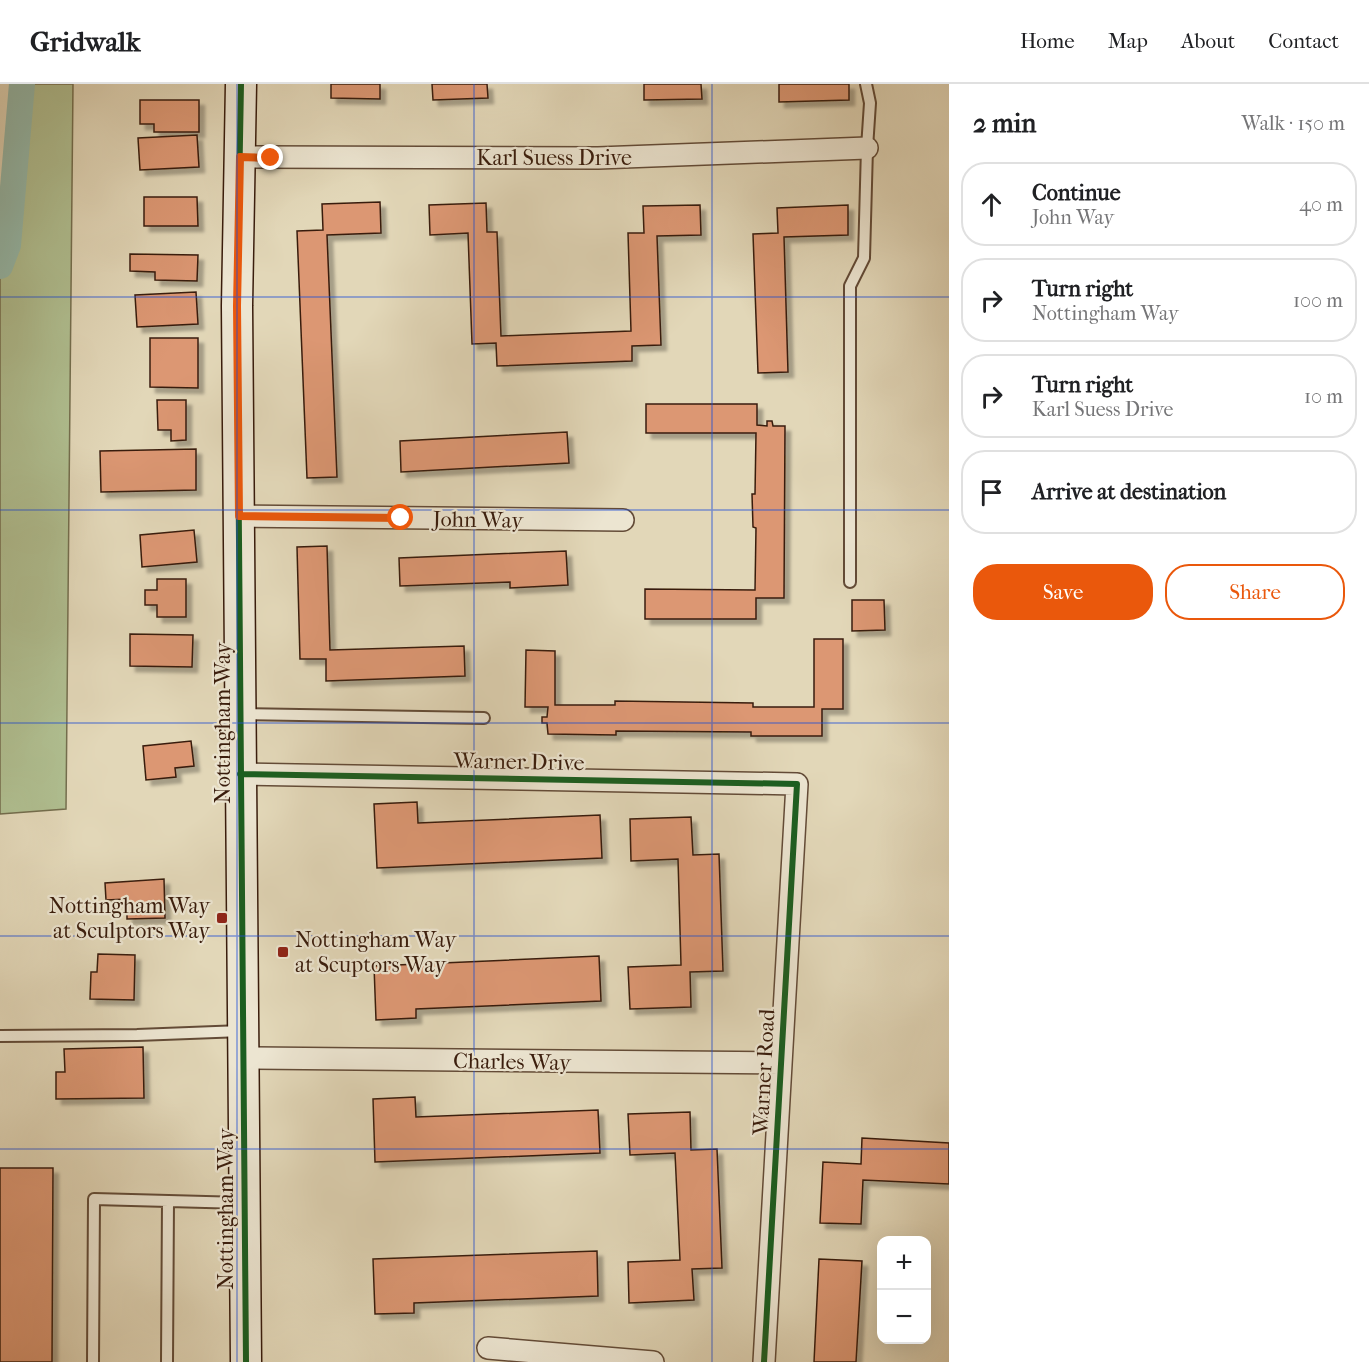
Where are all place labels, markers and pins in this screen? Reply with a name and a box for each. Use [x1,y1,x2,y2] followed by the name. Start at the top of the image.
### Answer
[49,893,211,944] place label: Nottingham Way at Sculptors Way
[215,911,229,925] marker: Nottingham Way at Sculptors Way
[295,927,458,978] place label: Nottingham Way at Scuptors Way
[276,945,290,959] marker: Nottingham Way at Scuptors Way

